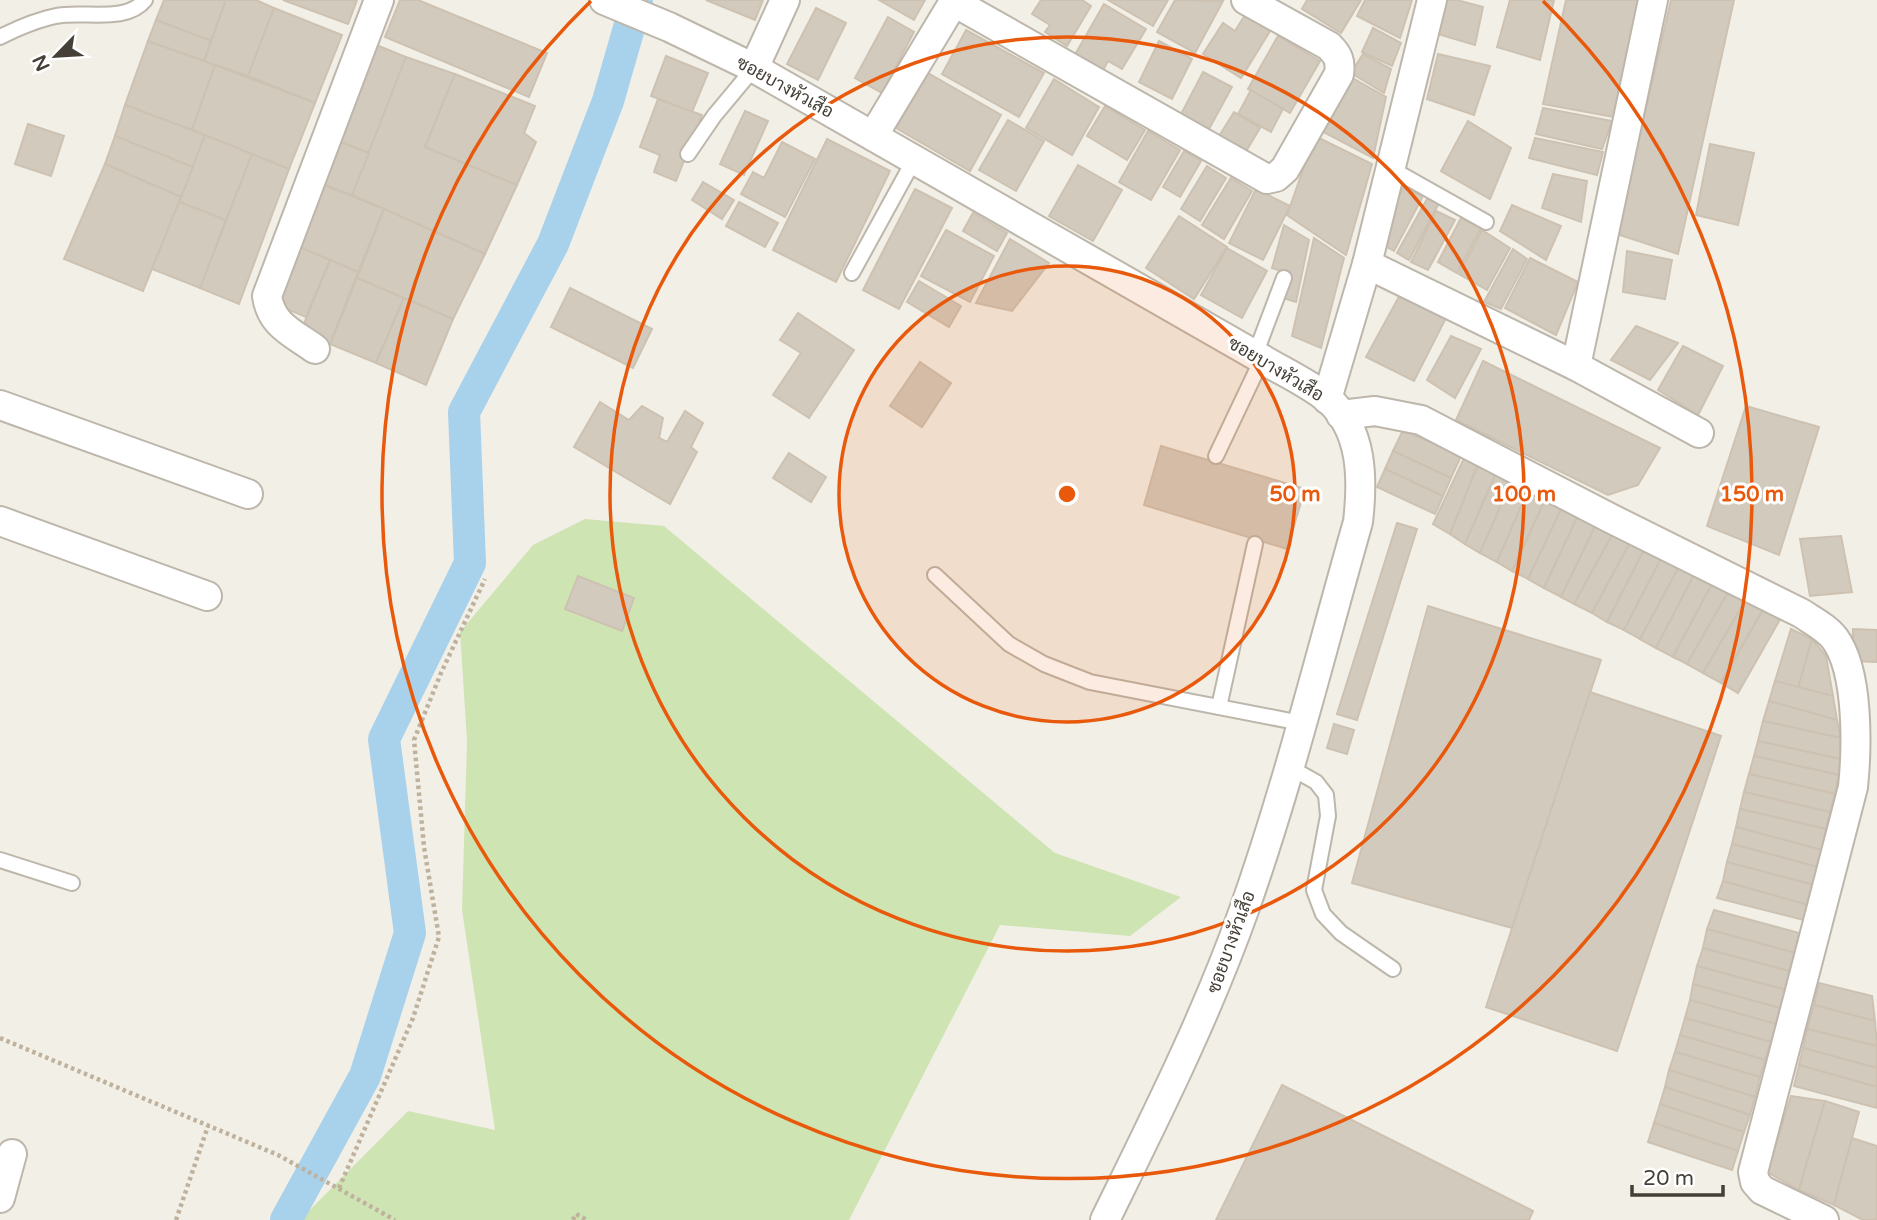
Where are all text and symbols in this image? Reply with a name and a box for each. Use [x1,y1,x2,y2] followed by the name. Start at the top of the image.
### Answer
[21,21,91,91] north arrow
[733,50,838,123] street label: ซอยบางหัวเสือ
[28,51,55,74] text: N
[1224,331,1328,406] street label: ซอยบางหัวเสือ
[1055,482,1079,506] centre of rings
[1269,482,1321,507] text: 50 m
[1492,482,1556,507] text: 100 m
[1720,482,1784,507] text: 150 m
[1201,887,1260,996] street label: ซอยบางหัวเสือ
[1632,1154,1723,1198] scale bar
[1643,1166,1694,1191] text: 20 m

